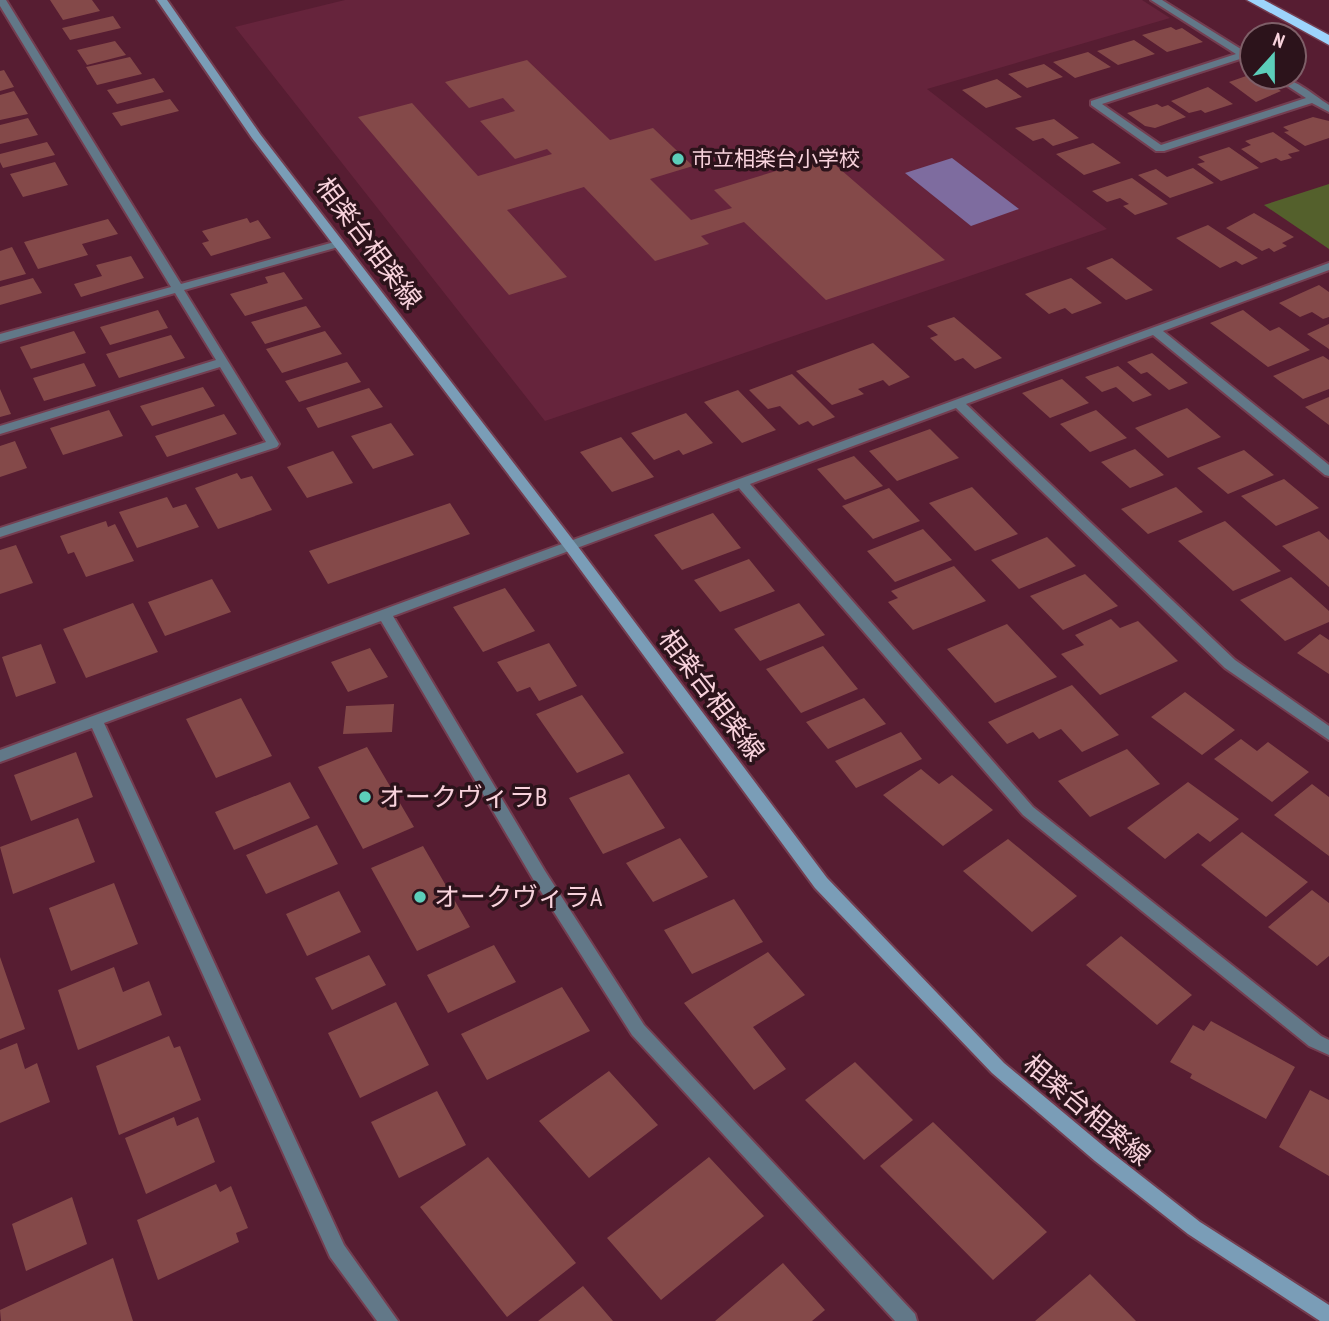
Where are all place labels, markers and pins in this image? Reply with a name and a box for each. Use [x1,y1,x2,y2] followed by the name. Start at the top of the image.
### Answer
[692,145,860,172] place label: 市立相楽台小学校
[670,151,686,167] marker: 市立相楽台小学校
[379,780,547,813] place label: オークヴィラB
[357,789,373,805] marker: オークヴィラB
[434,880,603,913] place label: オークヴィラA
[412,889,428,905] marker: オークヴィラA

